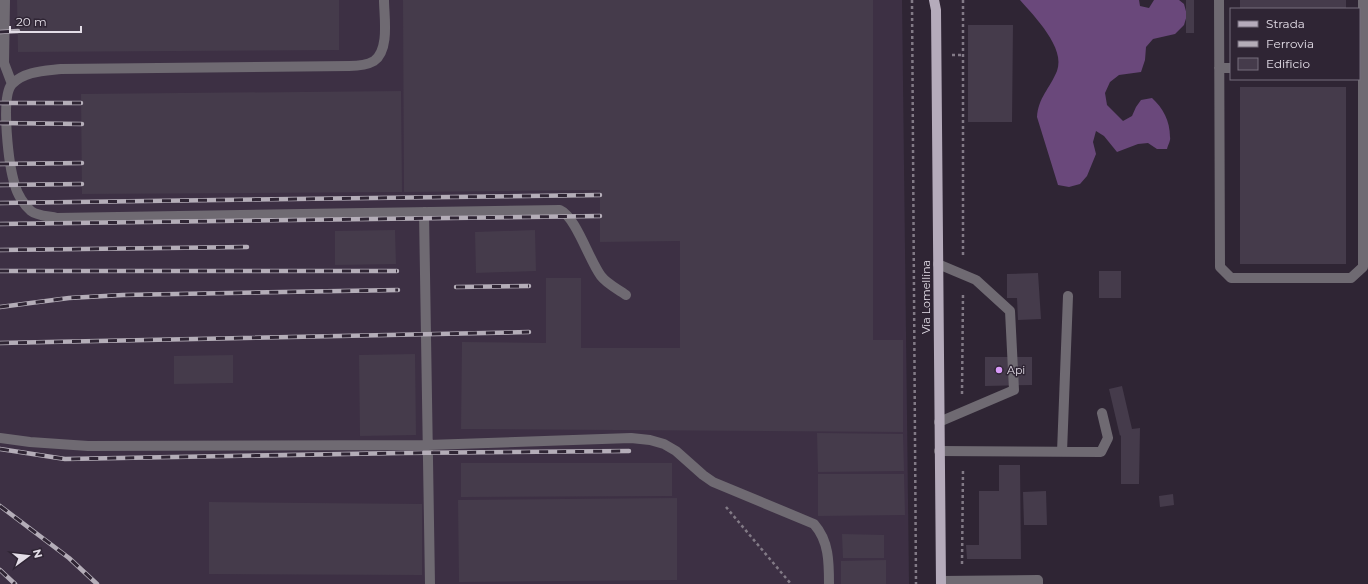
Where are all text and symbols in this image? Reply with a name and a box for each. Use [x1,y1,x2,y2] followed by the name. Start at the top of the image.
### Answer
[10,8,81,34] scale bar
[1230,8,1360,80] legend
[16,14,47,29] text: 20 m
[1266,16,1305,31] text: Strada
[1266,36,1314,51] text: Ferrovia
[1266,56,1310,71] text: Edificio
[919,260,933,334] street label: Via Lomellina
[1007,363,1025,377] place label: Api
[994,365,1004,375] marker: Api
[8,536,48,576] north arrow
[30,547,46,560] text: N

